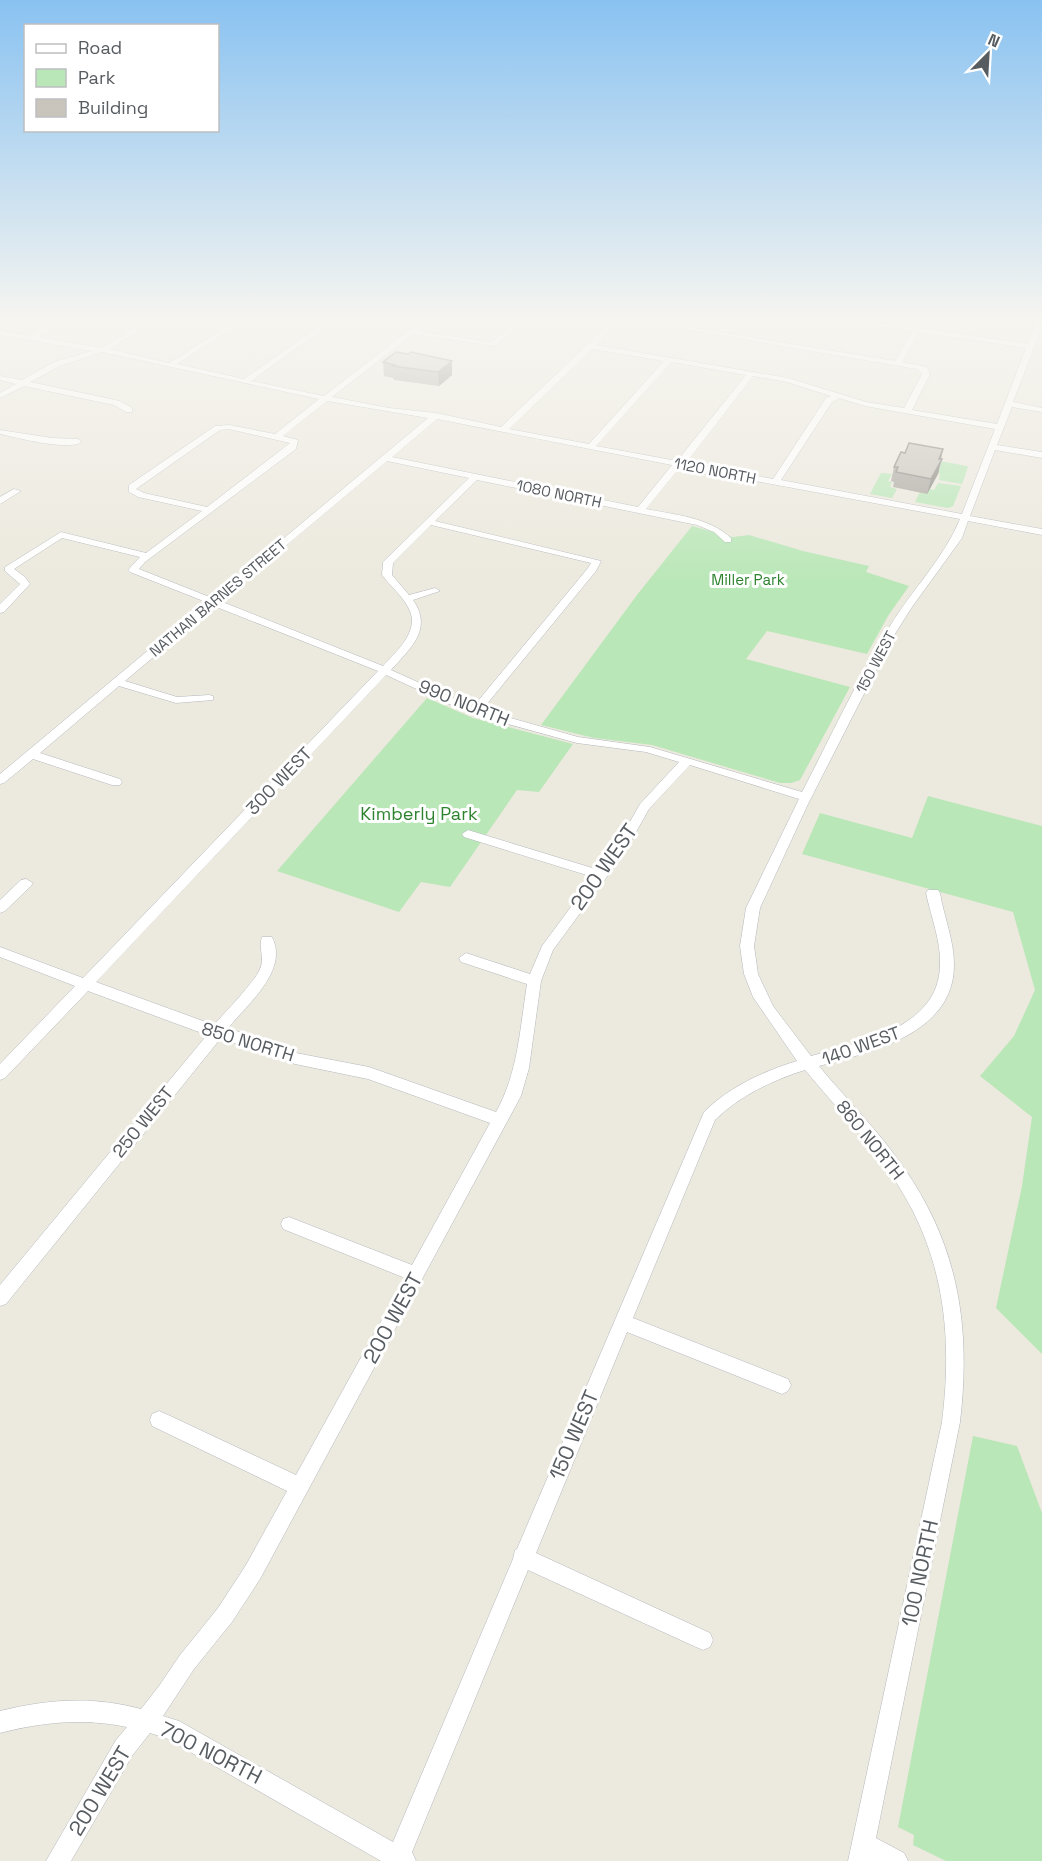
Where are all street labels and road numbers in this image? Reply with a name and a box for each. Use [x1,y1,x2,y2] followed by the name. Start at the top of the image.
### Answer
[673,453,758,488] street label: 1120 NORTH
[515,475,603,512] street label: 1080 NORTH
[145,535,290,661] street label: NATHAN BARNES STREET
[851,627,900,696] street label: 150 WEST
[415,674,513,731] street label: 990 NORTH
[241,742,317,819] street label: 300 WEST
[564,818,643,915] street label: 200 WEST
[199,1017,297,1067] street label: 850 NORTH
[818,1021,904,1070] street label: 140 WEST
[107,1081,178,1162] street label: 250 WEST
[831,1095,910,1184] street label: 860 NORTH
[357,1268,429,1368] street label: 200 WEST
[543,1386,604,1484] street label: 150 WEST
[895,1517,944,1629] street label: 100 NORTH
[156,1715,267,1790] street label: 700 NORTH
[62,1741,137,1840] street label: 200 WEST

